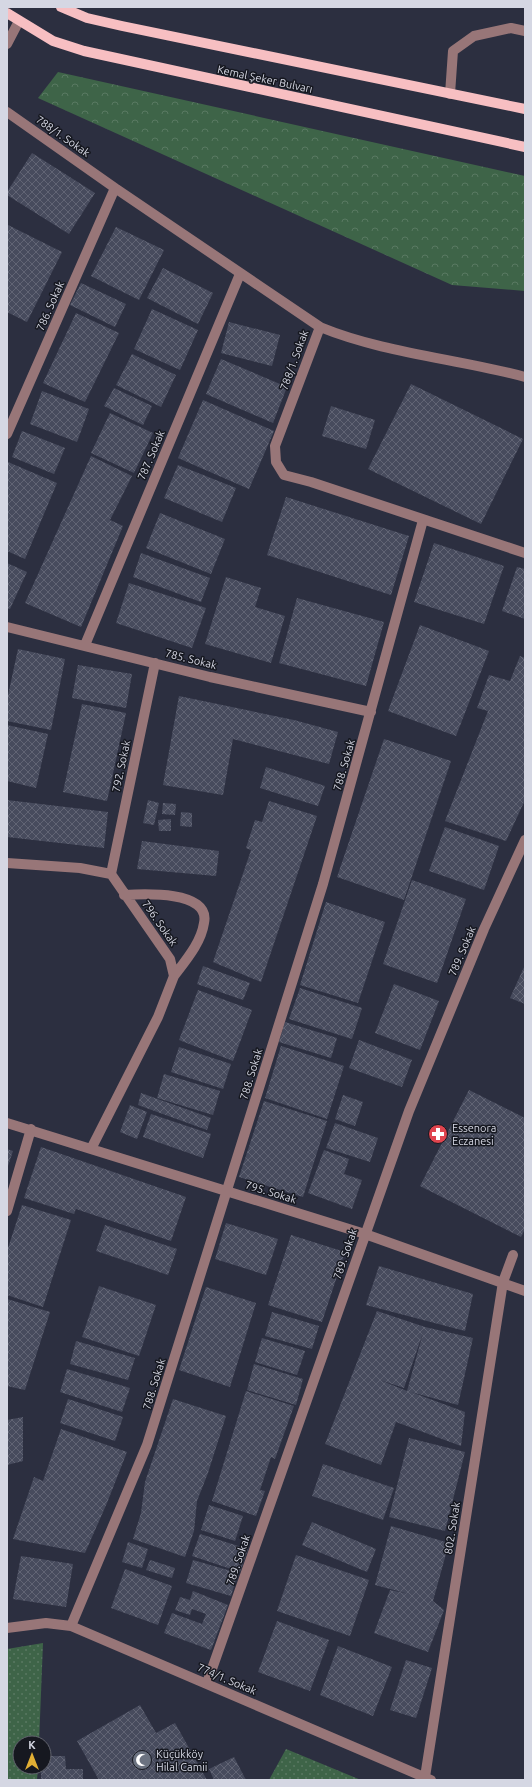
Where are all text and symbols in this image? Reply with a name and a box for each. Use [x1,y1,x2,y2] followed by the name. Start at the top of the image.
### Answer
[216,63,314,95] street label: Kemal Şeker Bulvarı
[34,113,93,159] street label: 788/1. Sokak
[34,279,66,333] street label: 786. Sokak
[278,328,311,392] street label: 788/1. Sokak
[135,428,167,482] street label: 787. Sokak
[164,647,218,671] street label: 785. Sokak
[331,738,357,792] street label: 788. Sokak
[110,739,132,793] street label: 792. Sokak
[140,898,180,948] street label: 796. Sokak
[446,924,478,978] street label: 789. Sokak
[238,1047,265,1101] street label: 788. Sokak
[452,1122,496,1147] place label: Essenora Eczanesi
[427,1123,449,1145] pharmacy icon: Essenora Eczanesi
[244,1179,298,1206] street label: 795. Sokak
[331,1227,359,1281] street label: 789. Sokak
[141,1357,168,1411] street label: 788. Sokak
[442,1501,462,1555] street label: 802. Sokak
[224,1533,252,1587] street label: 789. Sokak
[196,1661,259,1697] street label: 774/1. Sokak
[12,1735,52,1775] north arrow
[28,1739,36,1751] text: K
[156,1748,208,1773] place label: Küçükköy Hilal Camii
[131,1749,153,1771] mosque icon: Küçükköy Hilal Camii

